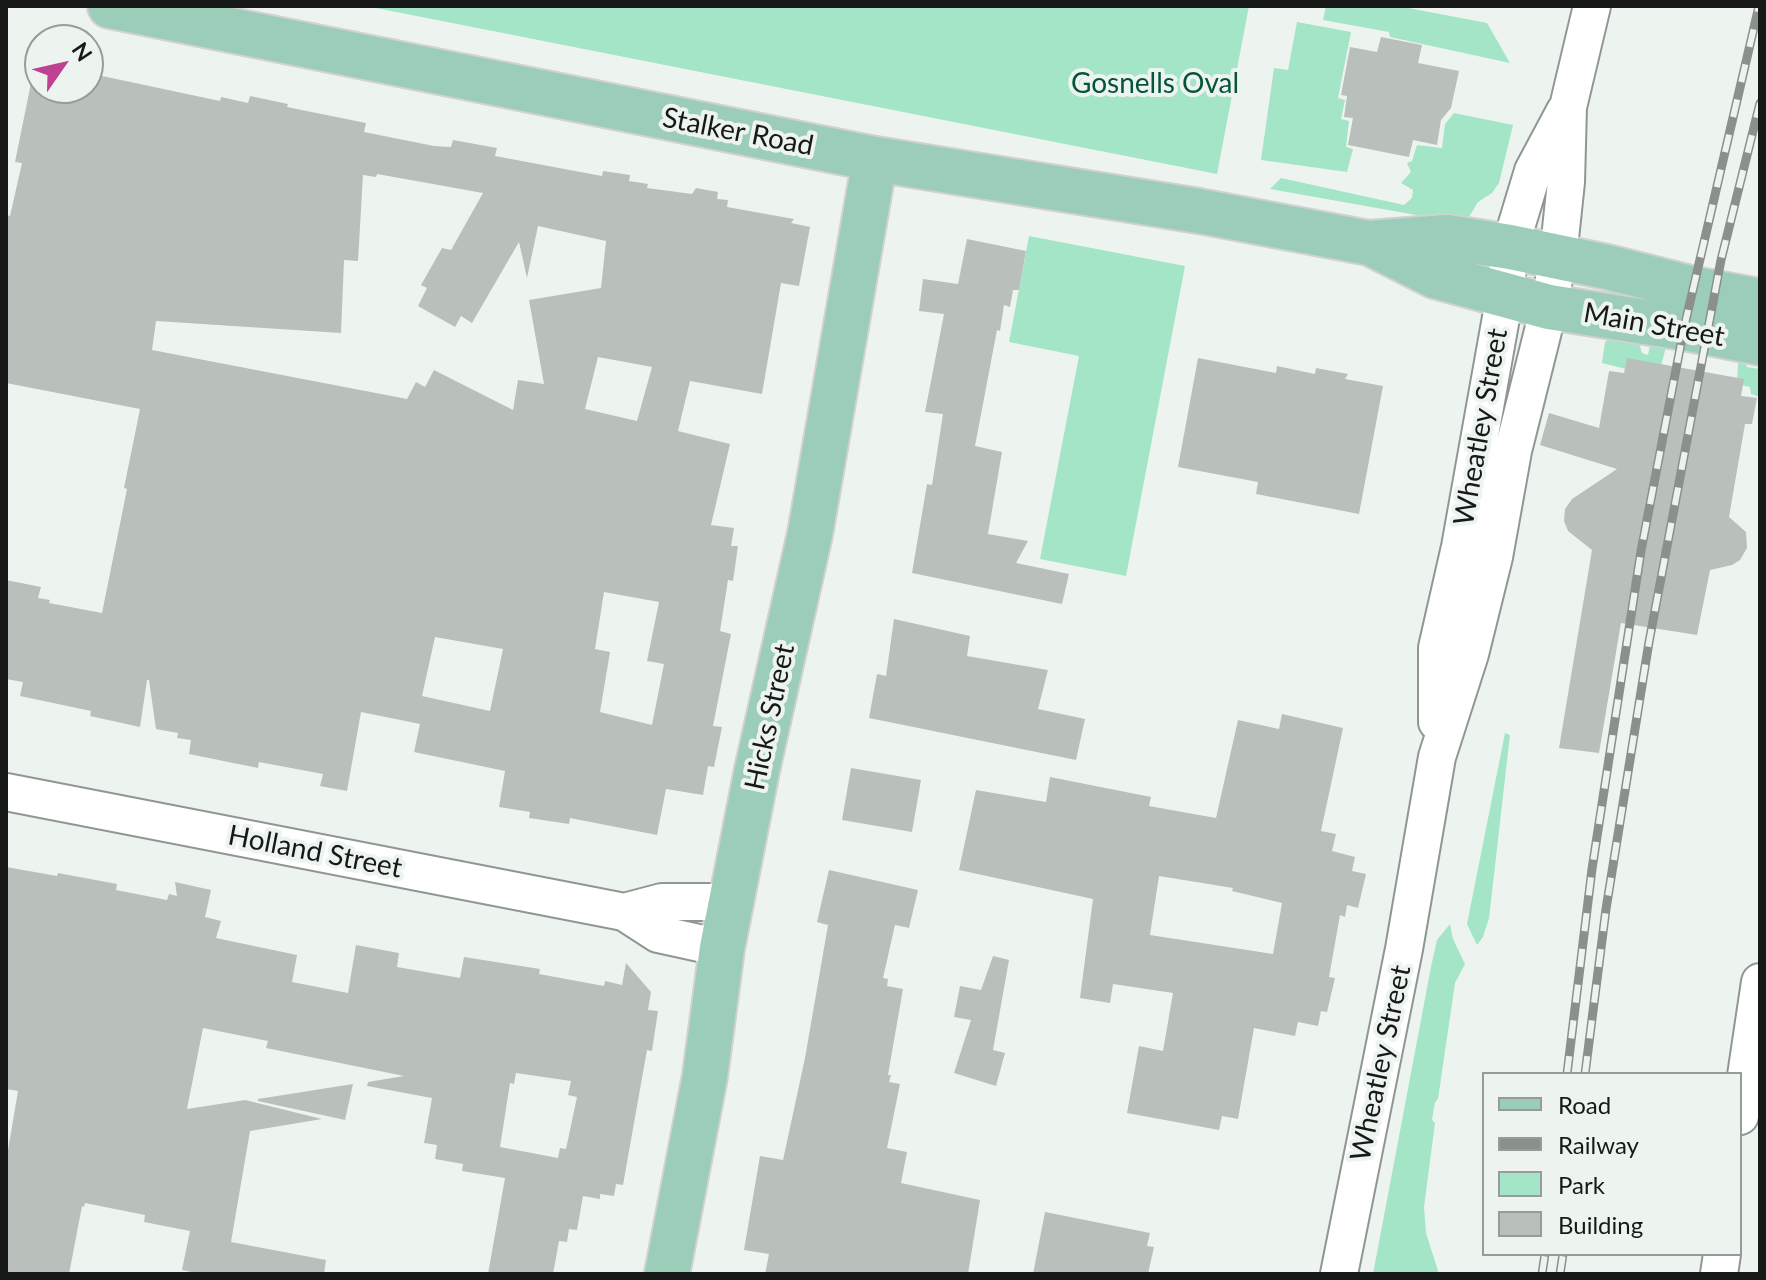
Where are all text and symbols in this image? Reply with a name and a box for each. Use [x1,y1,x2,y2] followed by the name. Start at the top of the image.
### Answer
[24,24,104,104] north arrow
[67,37,99,66] text: N
[1071,67,1239,101] park label: Gosnells Oval
[660,101,816,163] street label: Stalker Road
[1581,296,1727,354] street label: Main Street
[1447,326,1515,528] street label: Wheatley Street
[738,641,802,793] street label: Hicks Street
[225,819,405,885] street label: Holland Street
[1344,962,1418,1164] street label: Wheatley Street
[1482,1072,1742,1256] legend
[1558,1090,1611,1119] text: Road
[1558,1130,1639,1159] text: Railway
[1558,1170,1605,1199] text: Park
[1558,1210,1643,1239] text: Building

